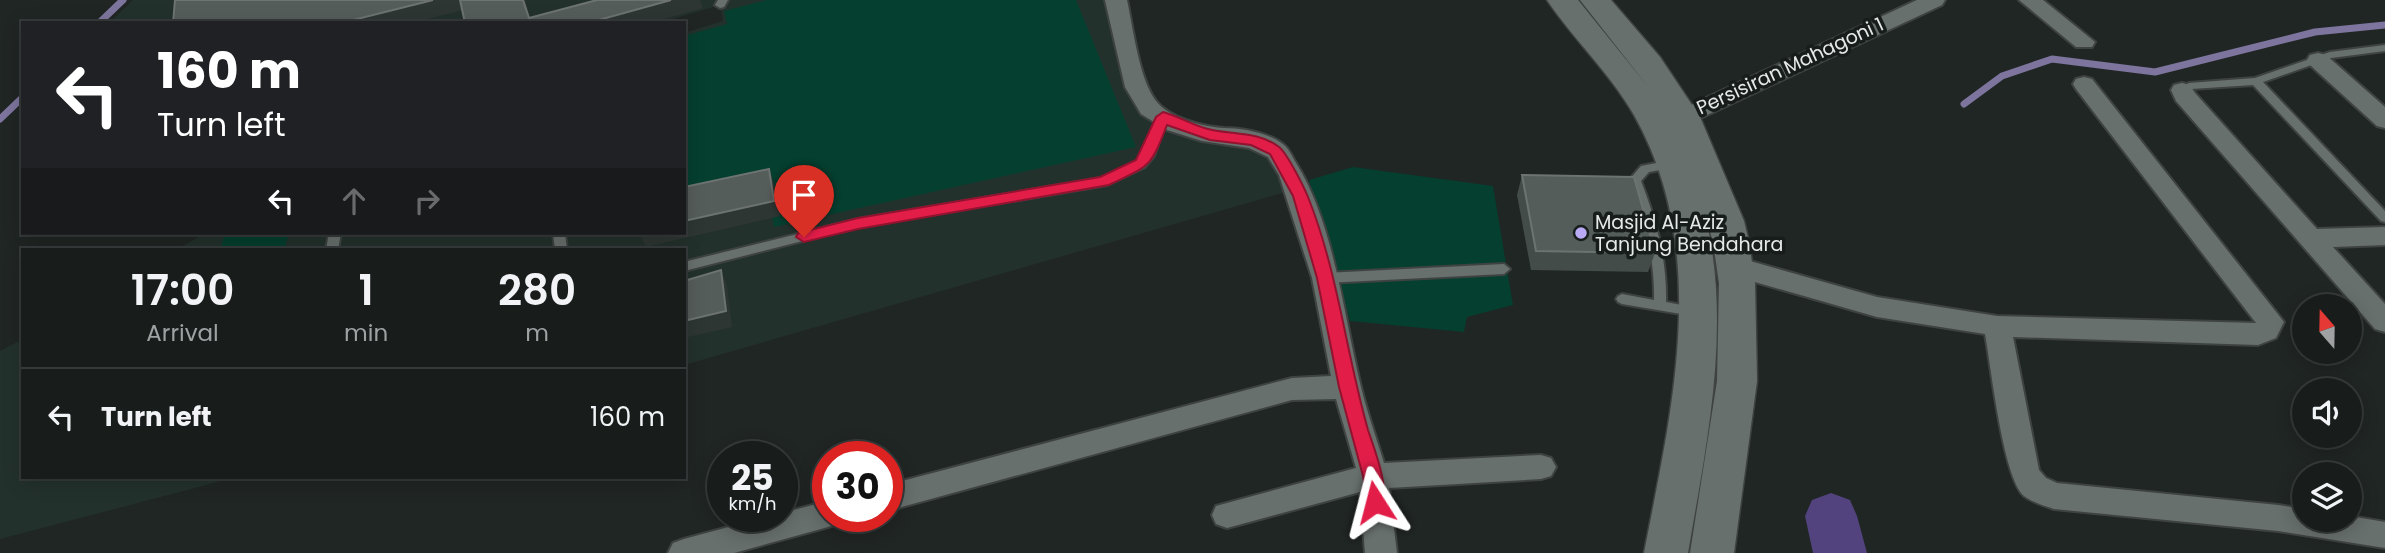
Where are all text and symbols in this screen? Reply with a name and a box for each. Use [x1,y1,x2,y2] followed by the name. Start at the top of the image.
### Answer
[1692,11,1888,121] street label: Persisiran Mahagoni 1
[157,37,301,105] text: 160 m
[42,49,133,140] icon: left
[157,102,286,147] text: Turn left
[774,165,834,237] pin
[785,176,823,214] icon: arrive
[262,182,300,220] icon: left
[335,182,373,220] icon: ahead
[408,182,446,220] icon: right
[1595,209,1783,258] place label: Masjid Al-Aziz Tanjung Bendahara
[1573,225,1589,241] marker: Masjid Al-Aziz Tanjung Bendahara
[131,261,234,320] text: 17:00
[359,261,374,320] text: 1
[498,261,576,320] text: 280
[2292,294,2362,364] north arrow
[2292,294,2362,532] map controls
[146,317,219,349] text: Arrival
[344,317,388,349] text: min
[525,317,549,349] text: m
[2292,378,2362,448] button: sound
[42,398,80,436] icon: left
[101,399,212,435] text: Turn left
[590,399,665,435] text: 160 m
[812,441,903,532] speed limit sign: 30
[731,453,774,502] text: 25
[2292,462,2362,532] button: layers
[1338,465,1412,539] position arrow
[729,491,776,516] text: km/h

